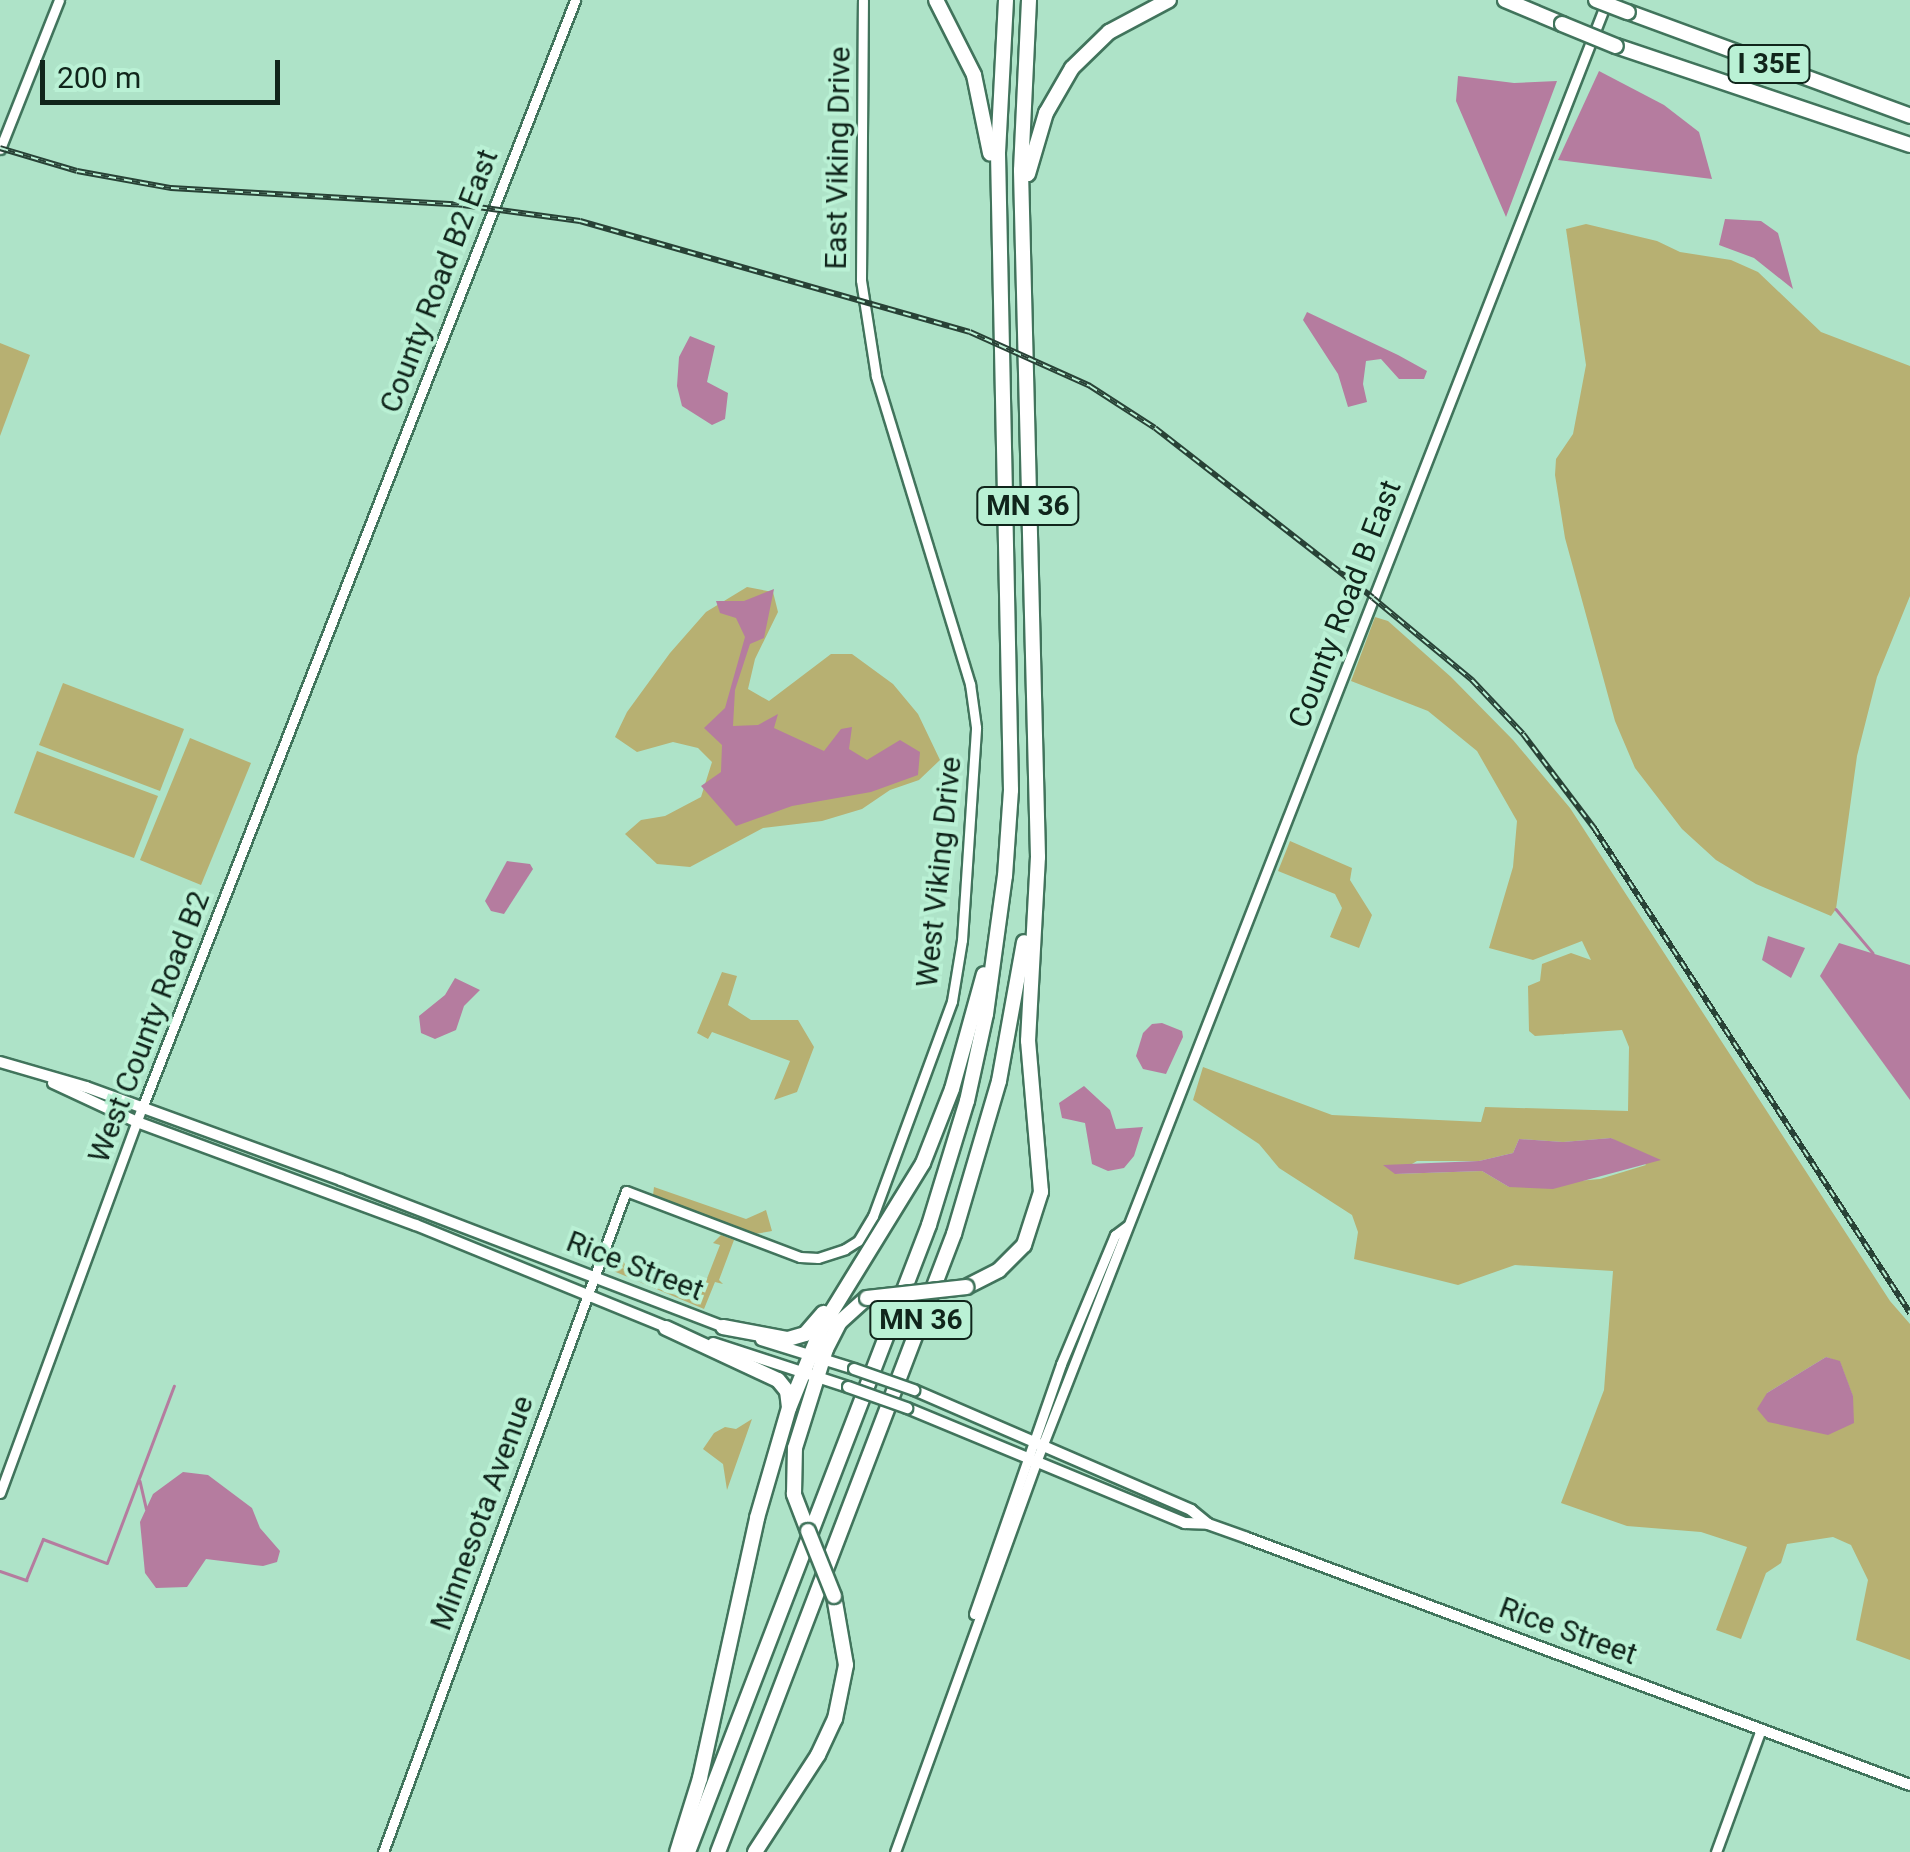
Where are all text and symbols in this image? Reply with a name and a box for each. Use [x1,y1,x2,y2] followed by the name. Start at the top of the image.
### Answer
[45,40,285,102] scale bar
[1726,41,1812,87] road number: I 35E
[818,46,858,270] street label: East Viking Drive
[57,60,141,95] text: 200 m
[372,144,506,418] street label: County Road B2 East
[1281,475,1409,733] street label: County Road B East
[976,483,1080,529] road number: MN 36
[909,755,969,989] street label: West Viking Drive
[81,886,217,1168] street label: West County Road B2
[561,1223,709,1309] street label: Rice Street
[868,1297,974,1343] road number: MN 36
[423,1391,541,1635] street label: Minnesota Avenue
[1494,1589,1642,1673] street label: Rice Street

